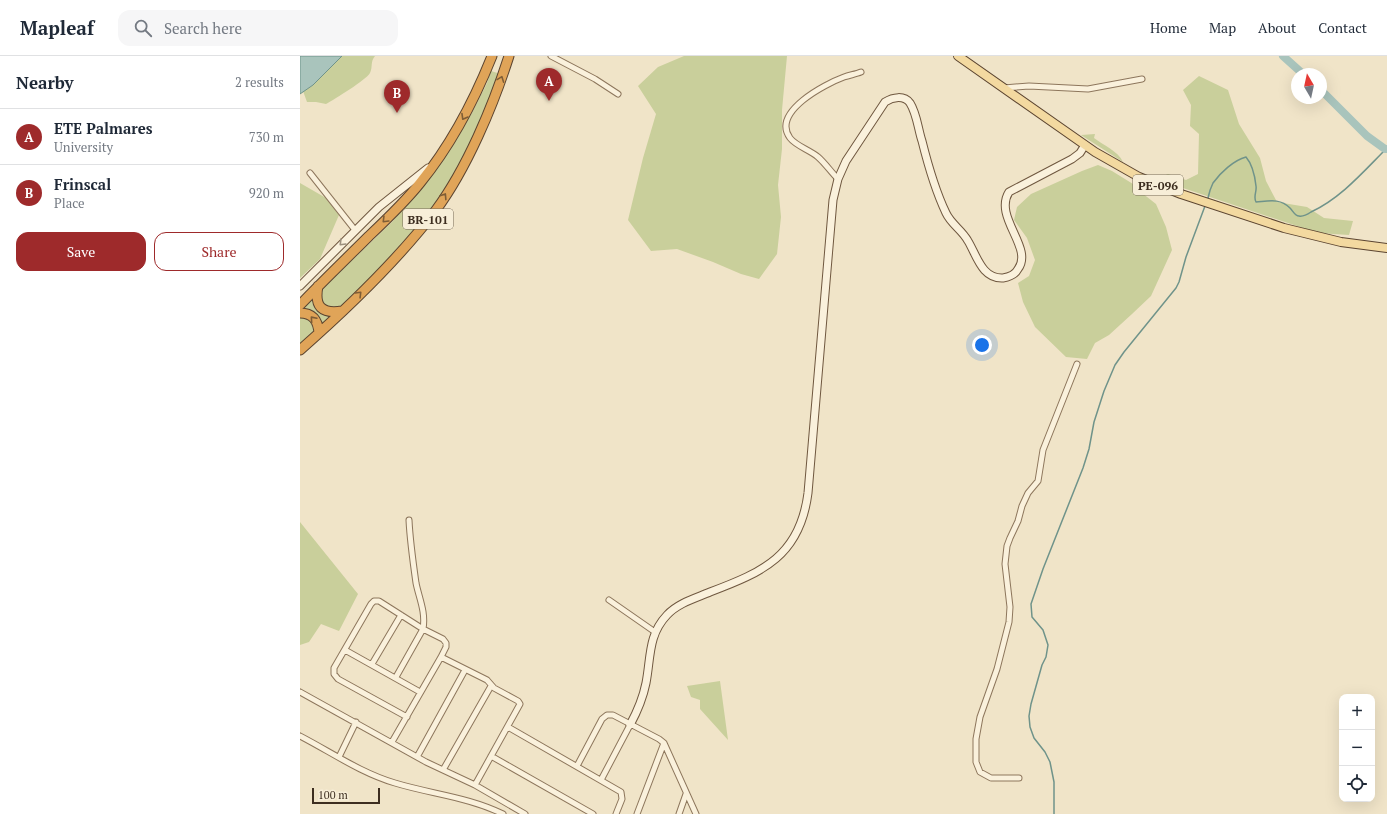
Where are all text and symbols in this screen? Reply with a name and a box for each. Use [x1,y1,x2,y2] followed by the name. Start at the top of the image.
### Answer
[118,10,398,46] search box
[20,15,94,40] text: Mapleaf
[132,17,154,39] icon: search
[164,18,242,38] text: Search here
[1150,18,1187,37] text: Home
[1209,18,1236,37] text: Map
[1258,18,1296,37] text: About
[1318,18,1367,37] text: Contact
[536,68,562,101] pin: A
[1291,68,1327,104] north arrow
[16,71,74,94] text: Nearby
[235,73,284,91] text: 2 results
[496,76,504,83] one-way arrow
[384,80,410,113] pin: B
[461,113,468,120] one-way arrow
[54,118,153,138] text: ETE Palmares
[24,128,34,146] text: A
[249,128,284,146] text: 730 m
[54,138,113,156] text: University
[54,174,111,194] text: Frinscal
[1133,175,1183,195] road number: PE-096
[25,184,33,202] text: B
[249,184,284,202] text: 920 m
[439,193,447,200] one-way arrow
[54,194,85,212] text: Place
[403,209,453,229] road number: BR-101
[383,215,390,223] one-way arrow
[16,232,146,271] button: Save
[154,232,284,271] button: Share
[339,239,347,246] one-way arrow
[354,291,362,299] one-way arrow
[311,316,318,324] one-way arrow
[972,335,992,355] your location
[1339,694,1375,802] map controls
[1339,694,1375,730] button: +
[1339,730,1375,766] button: −
[1339,766,1375,802] button: locate
[312,786,380,805] scale bar
[318,788,348,802] text: 100 m

